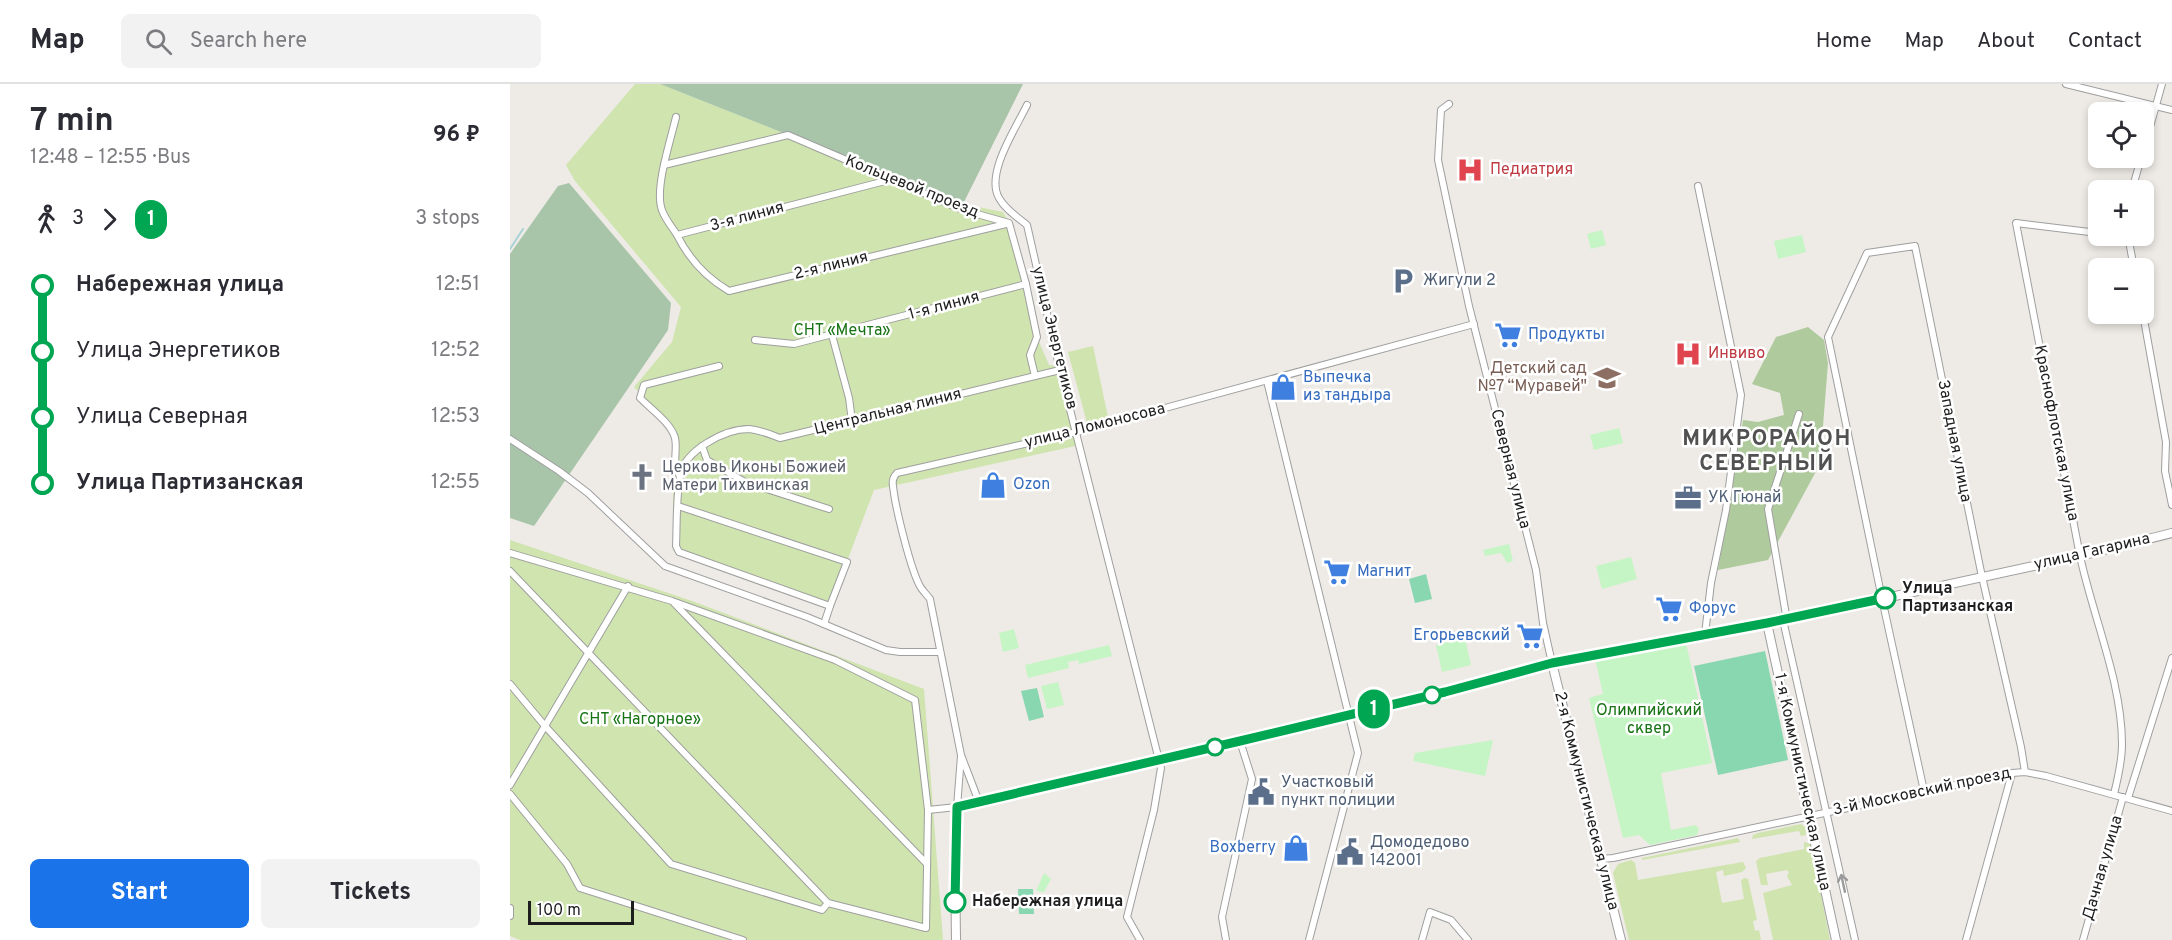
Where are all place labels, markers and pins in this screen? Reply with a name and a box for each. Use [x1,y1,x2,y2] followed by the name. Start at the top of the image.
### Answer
[1455,155,1485,185] hospital icon: Педиатрия
[1490,160,1573,180] place label: Педиатрия
[1388,266,1418,296] parking icon: Жигули 2
[1423,271,1496,291] place label: Жигули 2
[1493,320,1523,350] supermarket icon: Продукты
[1528,325,1605,345] place label: Продукты
[1673,339,1703,369] hospital icon: Инвиво
[1708,344,1765,364] place label: Инвиво
[1477,359,1587,397] place label: Детский сад №7 “Муравей"
[1592,363,1622,393] school or university icon: Детский сад №7 “Муравей"
[1303,368,1391,406] place label: Выпечка из тандыра
[1268,372,1298,402] shop icon: Выпечка из тандыра
[662,458,846,496] place label: Церковь Иконы Божией Матери Тихвинская
[627,462,657,492] church icon: Церковь Иконы Божией Матери Тихвинская
[978,470,1008,500] shop icon: Ozon
[1013,475,1050,495] place label: Ozon
[1673,483,1703,513] office icon: УК Гюнай
[1708,488,1781,508] place label: УК Гюнай
[1322,557,1352,587] supermarket icon: Магнит
[1357,562,1411,582] place label: Магнит
[1902,579,2013,617] place label: Улица Партизанская
[1874,587,1896,609] marker: Улица Партизанская
[1654,594,1684,624] supermarket icon: Форус
[1689,599,1736,619] place label: Форус
[1515,621,1545,651] supermarket icon: Егорьевский
[1413,626,1510,646] place label: Егорьевский
[1423,686,1441,704] unlabelled marker
[1206,738,1224,756] unlabelled marker
[1281,773,1395,811] place label: Участковый пункт полиции
[1246,777,1276,807] public building icon: Участковый пункт полиции
[1281,833,1311,863] shop icon: Boxberry
[1370,833,1470,871] place label: Домодедово 142001
[1335,837,1365,867] public building icon: Домодедово 142001
[1210,838,1276,858] place label: Boxberry
[944,891,966,913] marker: Набережная улица
[972,892,1123,912] place label: Набережная улица

